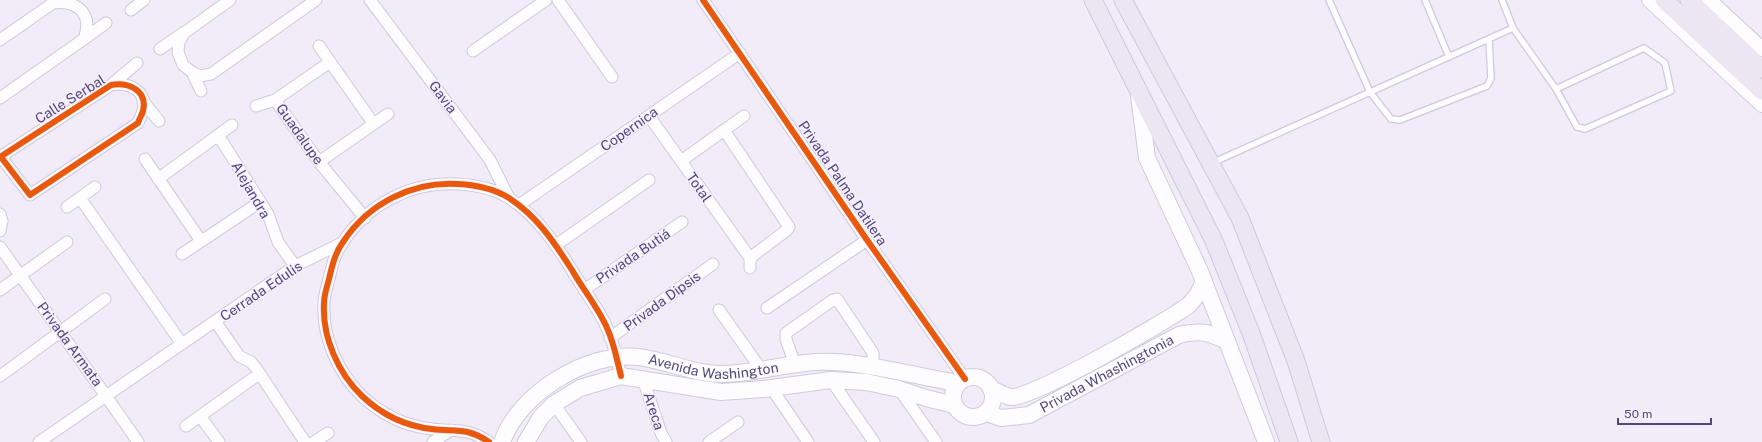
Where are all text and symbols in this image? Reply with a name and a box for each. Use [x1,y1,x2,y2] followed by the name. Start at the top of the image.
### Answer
[32,71,108,127] street label: Calle Serbal
[426,78,460,116] street label: Gavia
[273,100,327,168] street label: Guadalupe
[597,103,661,155] street label: Copernica
[795,118,891,248] street label: Privada Palma Datilera
[228,159,274,221] street label: Alejandra
[683,169,715,205] street label: Total
[593,225,673,287] street label: Privada Butiá
[217,258,305,324] street label: Cerrada Edulis
[620,268,704,334] street label: Privada Dipsis
[34,299,106,389] street label: Privada Armata
[1037,331,1176,416] street label: Privada Whashingtonia
[647,351,780,382] street label: Avenida Washington
[640,390,668,432] street label: Areca
[1618,400,1711,426] scale bar
[1624,407,1652,421] text: 50 m

